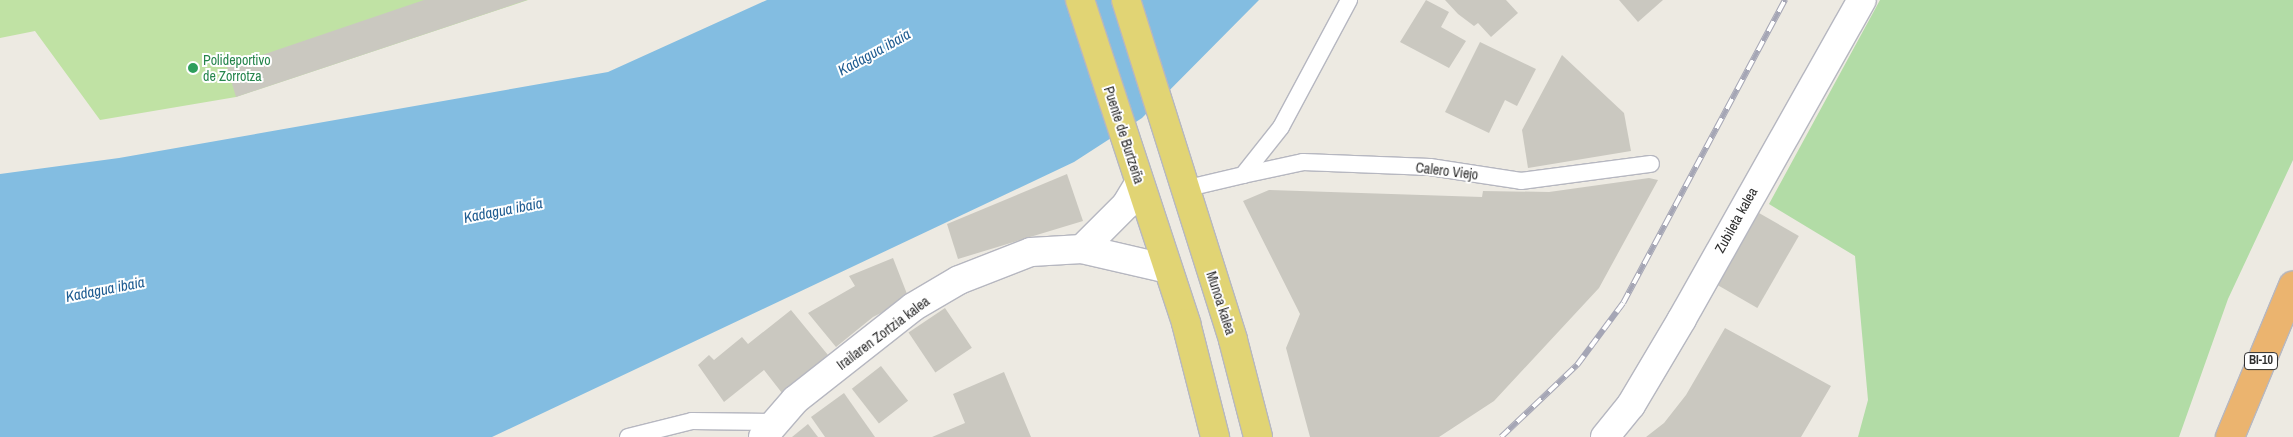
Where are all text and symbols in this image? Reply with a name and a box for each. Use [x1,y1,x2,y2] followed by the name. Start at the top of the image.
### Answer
[835,25,913,79] water label: Kadagua ibaia
[203,52,271,84] place label: Polideportivo de Zorrotza
[187,62,199,74] marker: Polideportivo de Zorrotza
[1100,84,1148,186] street label: Puente de Burtzeña
[1415,159,1479,183] street label: Calero Viejo
[1711,184,1761,256] street label: Zubileta kalea
[462,194,544,226] water label: Kadagua ibaia
[1203,269,1239,337] street label: Munoa kalea
[64,273,146,305] water label: Kadagua ibaia
[833,293,933,373] street label: Irailaren Zortzia kalea
[2244,352,2278,371] road number: BI-10

